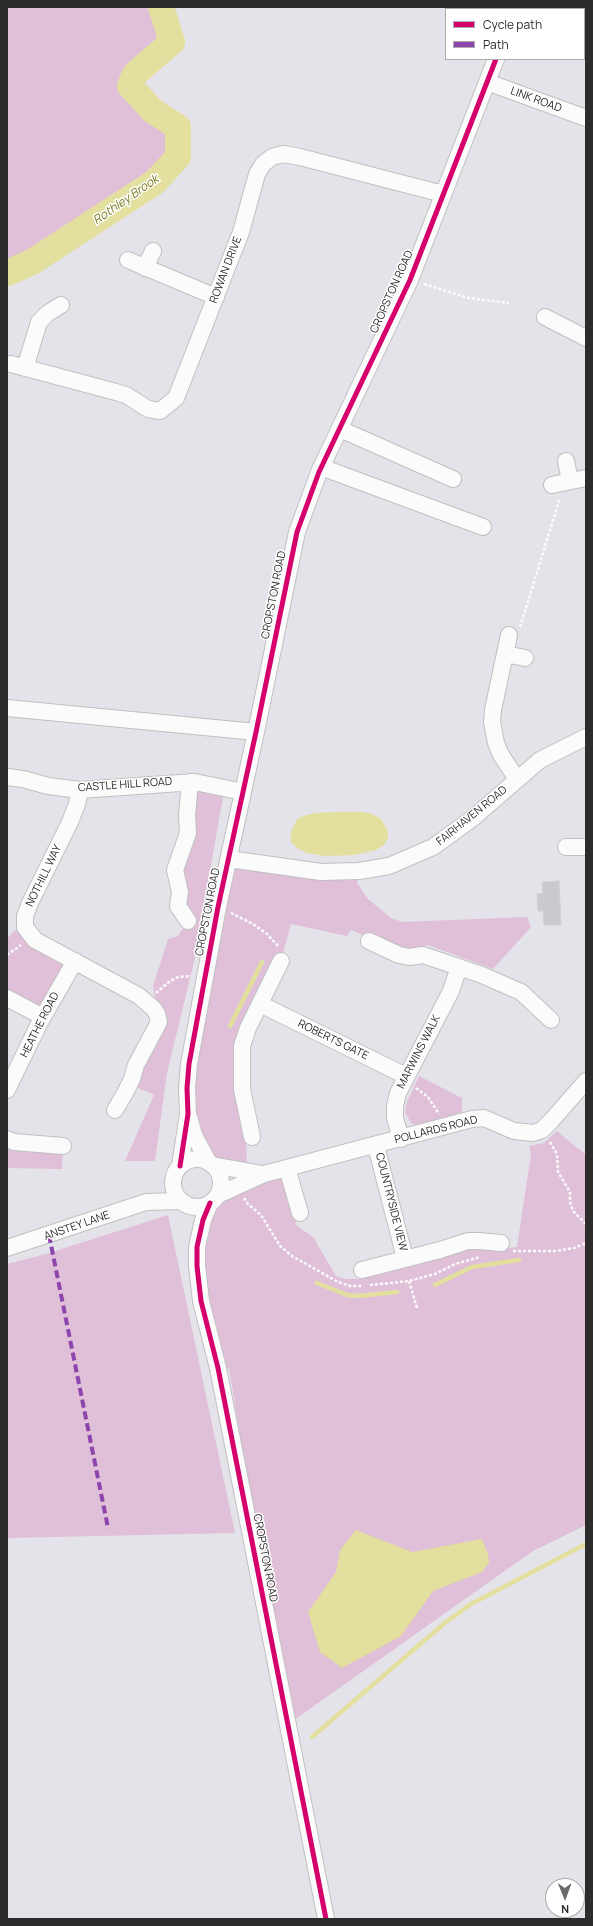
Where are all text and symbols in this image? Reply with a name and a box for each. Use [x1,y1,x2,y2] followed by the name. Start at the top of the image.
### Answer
[445,8,585,60] legend
[483,16,542,33] text: Cycle path
[483,36,509,53] text: Path
[509,85,563,115] street label: LINK ROAD
[90,172,162,228] water label: Rothley Brook
[207,235,245,305] street label: ROWAN DRIVE
[368,248,416,336] street label: CROPSTON ROAD
[259,550,289,640] street label: CROPSTON ROAD
[77,775,173,795] street label: CASTLE HILL ROAD
[434,783,510,849] street label: FAIRHAVEN ROAD
[23,843,65,909] street label: NOTHILL WAY
[193,867,223,957] street label: CROPSTON ROAD
[18,990,62,1060] street label: HEATHE ROAD
[395,1013,443,1091] street label: MARWINS WALK
[295,1017,371,1063] street label: ROBERTS GATE
[393,1113,479,1147] street label: POLLARDS ROAD
[372,1151,410,1253] street label: COUNTRYSIDE VIEW
[42,1209,112,1243] street label: ANSTEY LANE
[250,1513,280,1603] street label: CROPSTON ROAD
[545,1878,585,1918] north arrow
[561,1902,569,1917] text: N

